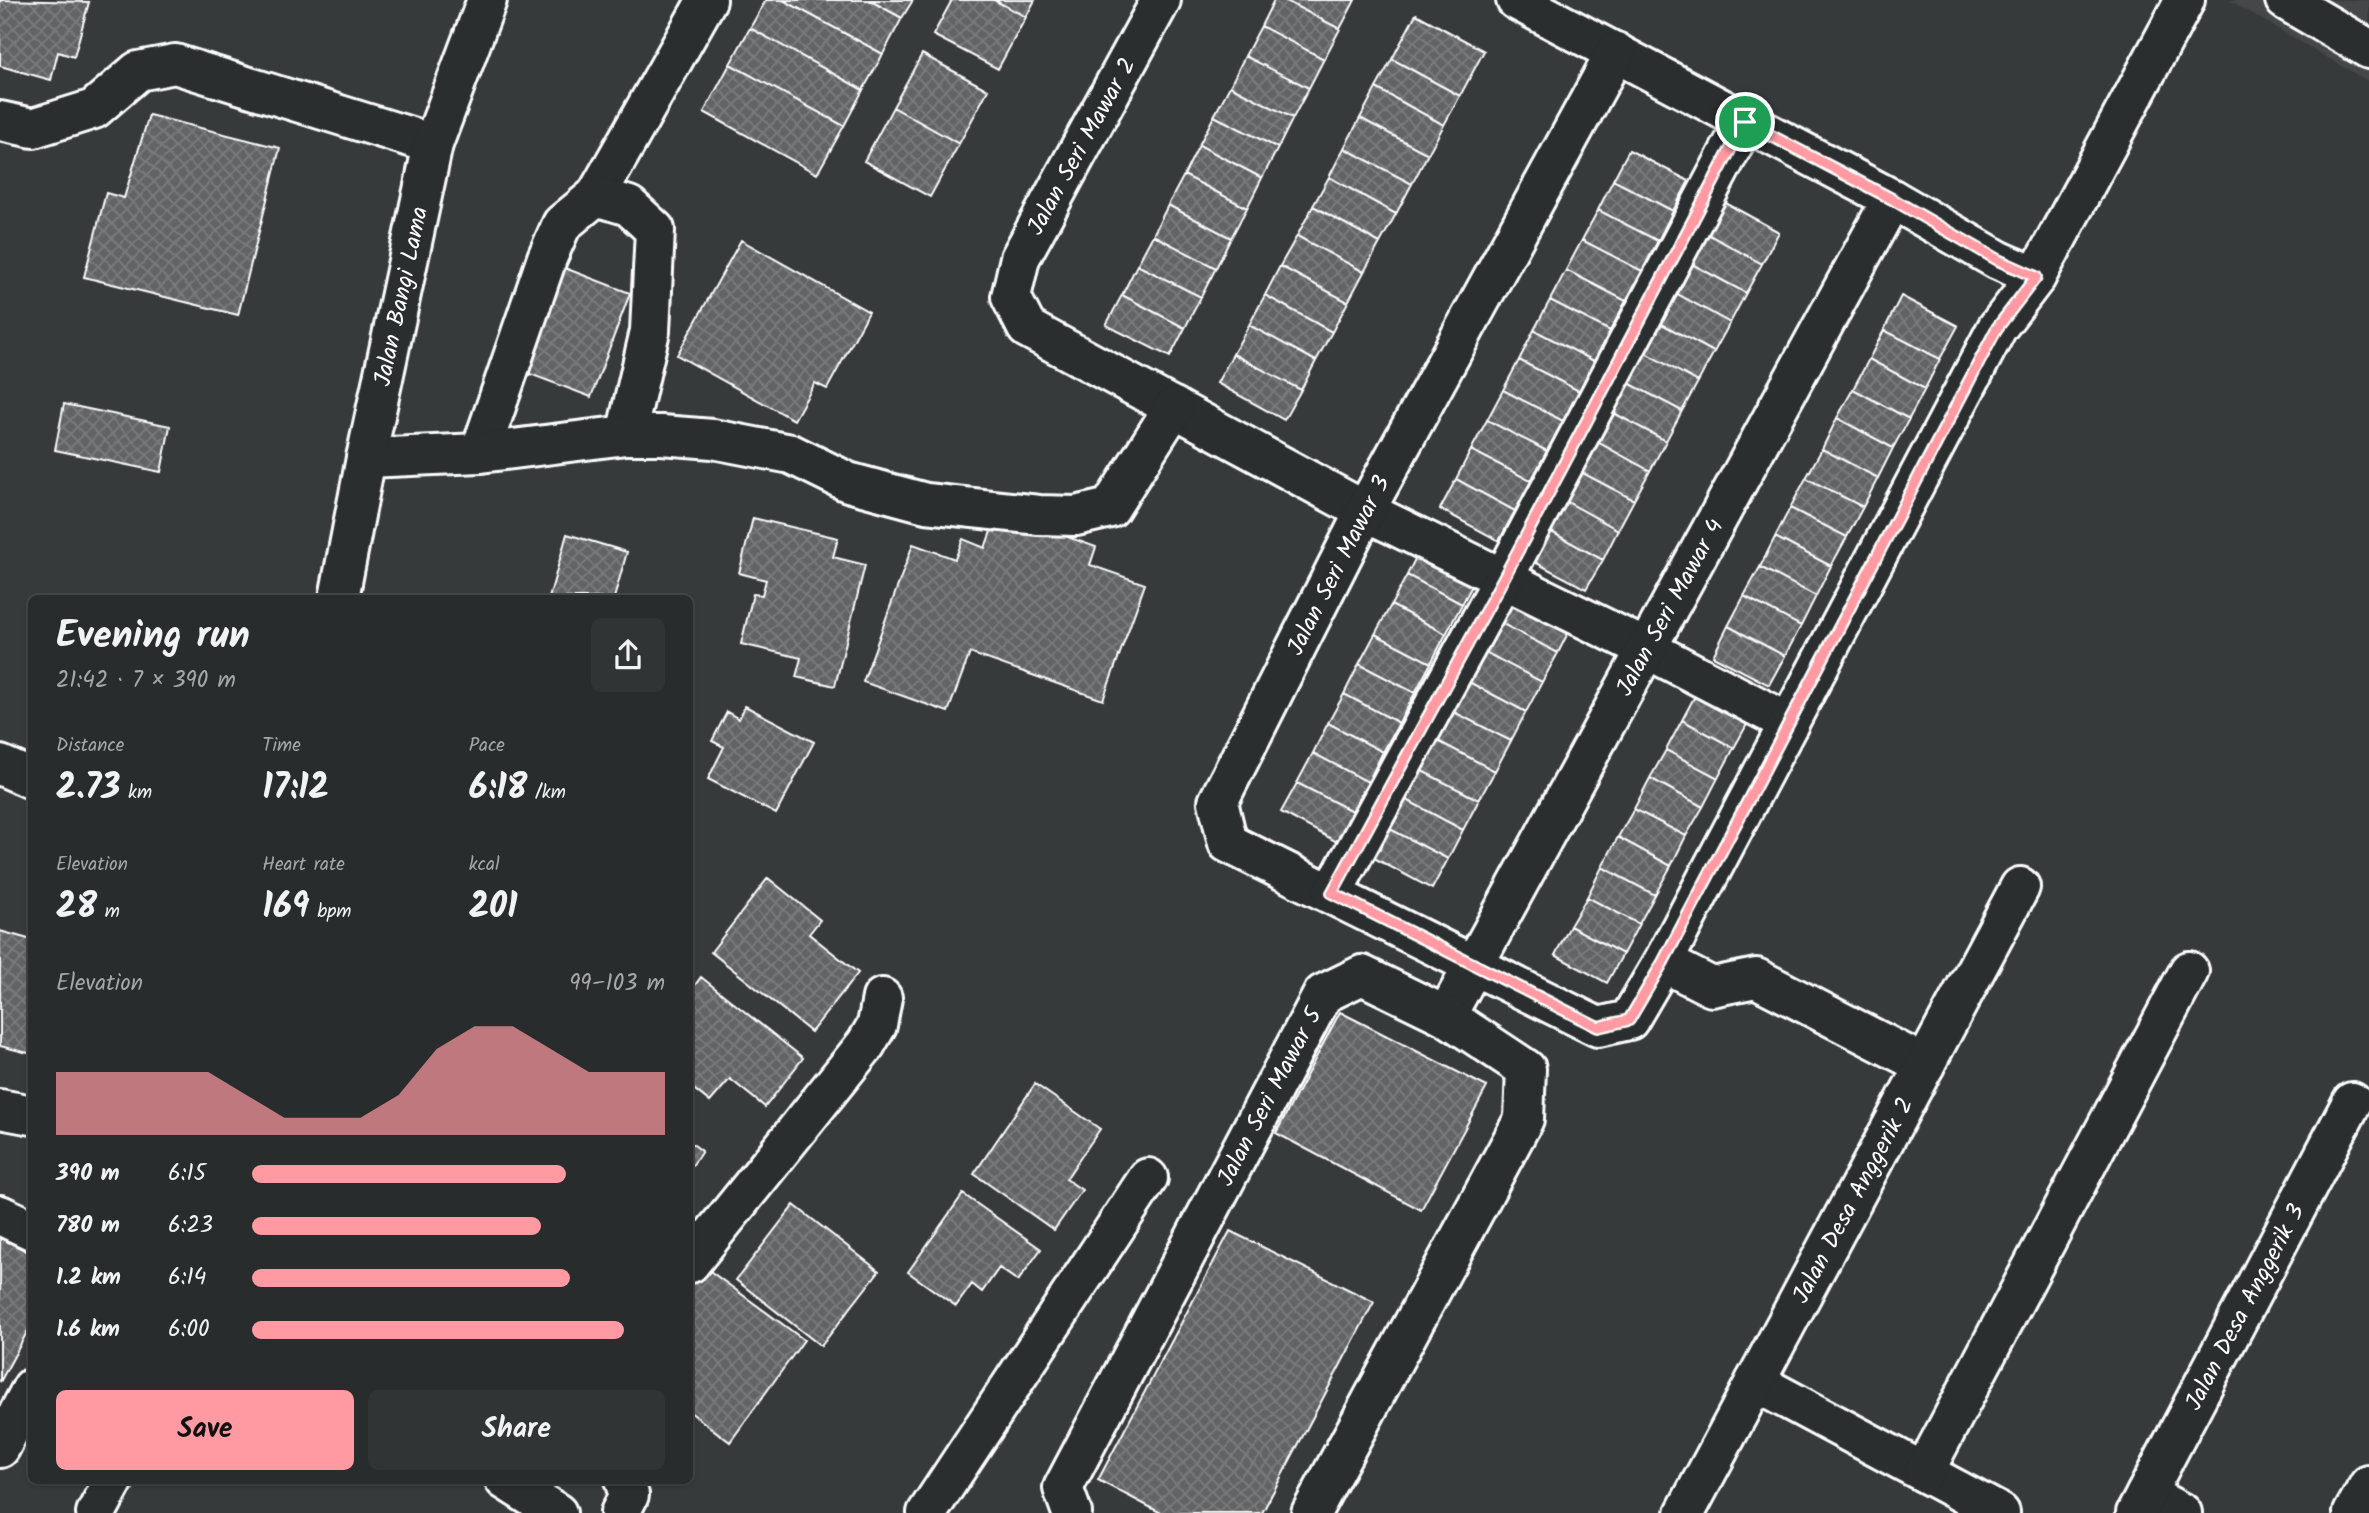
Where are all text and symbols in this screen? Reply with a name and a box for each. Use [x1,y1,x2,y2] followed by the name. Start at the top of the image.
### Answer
[1017,51,1147,243] street label: Jalan Seri Mawar 2
[1715,92,1775,152] pin
[1726,103,1764,141] icon: arrive
[364,203,440,390] street label: Jalan Bangi Lama
[1277,469,1402,663] street label: Jalan Seri Mawar 3
[1606,512,1735,704] street label: Jalan Seri Mawar 4
[56,607,250,667] text: Evening run
[591,618,665,692] button: share
[56,663,236,699] text: 21:42 · 7 × 390 m
[56,731,124,761] text: Distance
[262,731,301,761] text: Time
[469,731,505,761] text: Pace
[56,761,120,817] text: 2.73
[262,761,329,817] text: 17:12
[469,761,527,817] text: 6:18
[120,778,152,808] text: km
[527,778,566,808] text: /km
[56,850,128,880] text: Elevation
[262,850,345,880] text: Heart rate
[469,850,500,880] text: kcal
[56,880,97,936] text: 28
[262,880,310,936] text: 169
[469,880,518,936] text: 201
[97,897,120,927] text: m
[310,897,351,927] text: bpm
[56,966,143,1002] text: Elevation
[569,966,665,1002] text: 99–103 m
[1207,999,1335,1193] street label: Jalan Seri Mawar 5
[1783,1091,1925,1311] street label: Jalan Desa Anggerik 2
[56,1156,120,1192] text: 390 m
[168,1156,206,1192] text: 6:15
[2175,1197,2316,1418] street label: Jalan Desa Anggerik 3
[56,1208,120,1244] text: 780 m
[168,1208,213,1244] text: 6:23
[56,1260,121,1296] text: 1.2 km
[168,1260,206,1296] text: 6:14
[56,1312,120,1348] text: 1.6 km
[168,1312,209,1348] text: 6:00
[56,1390,354,1470] button: Save
[368,1390,665,1470] button: Share

